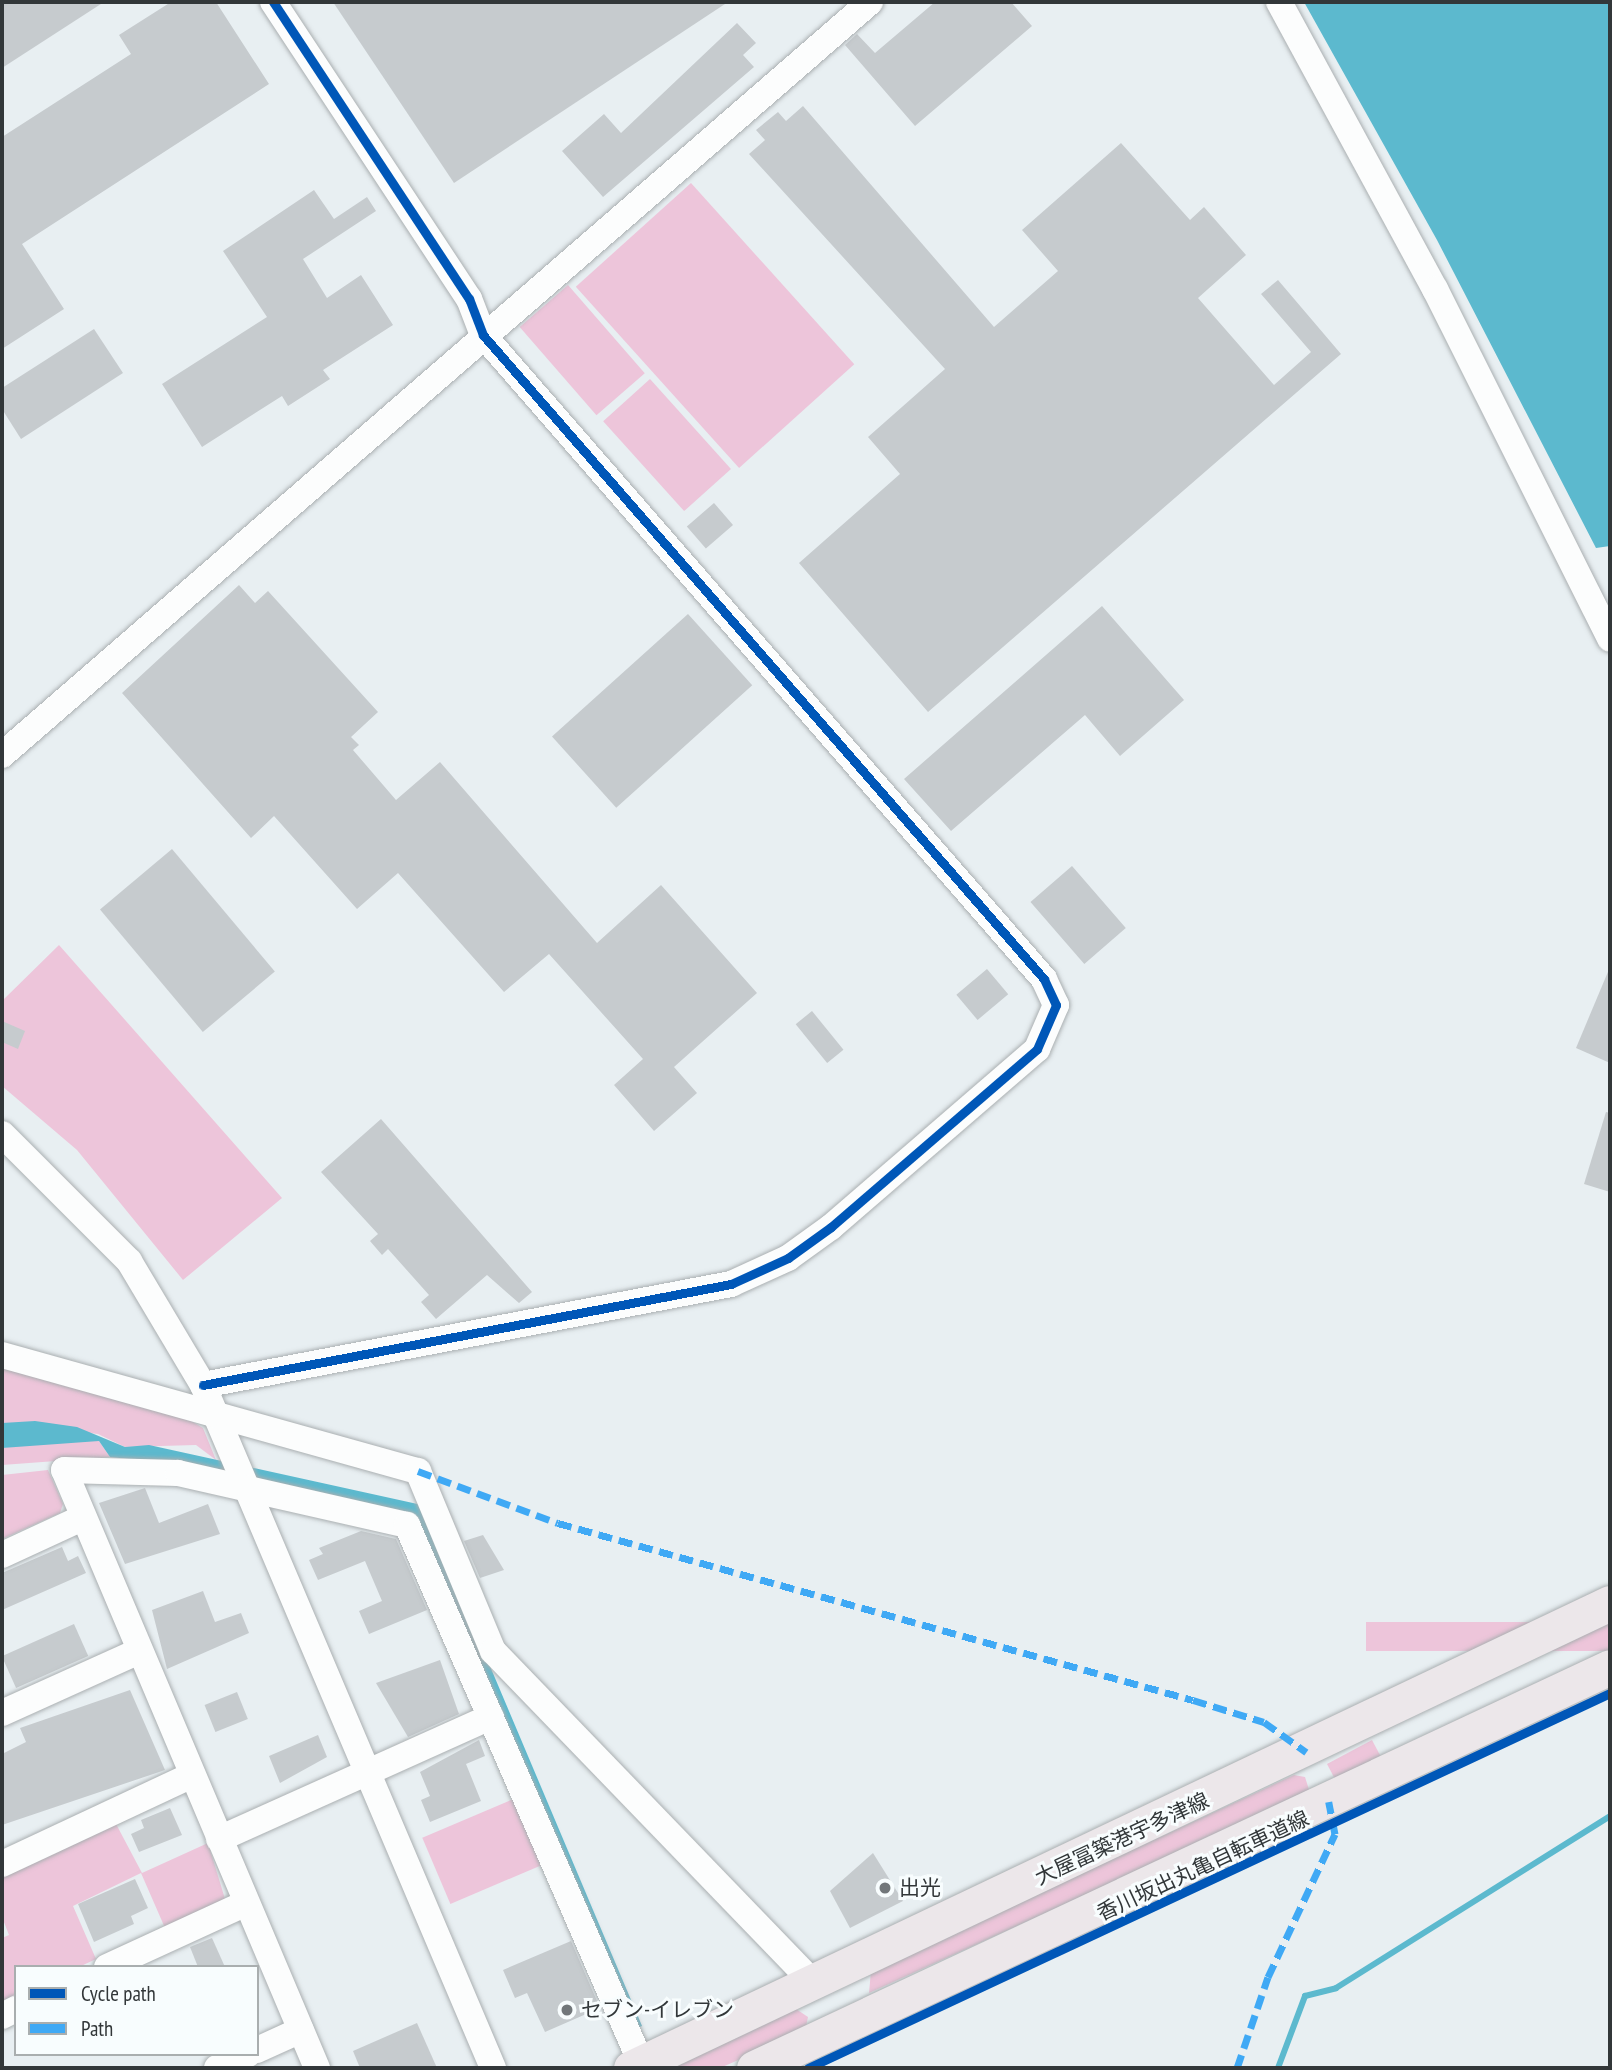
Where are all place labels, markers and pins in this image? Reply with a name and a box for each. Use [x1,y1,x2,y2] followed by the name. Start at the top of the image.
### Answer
[899,1875,941,1901] place label: 出光
[877,1880,893,1896] marker: 出光
[581,1997,734,2023] place label: セブン-イレブン
[559,2002,575,2018] marker: セブン-イレブン

